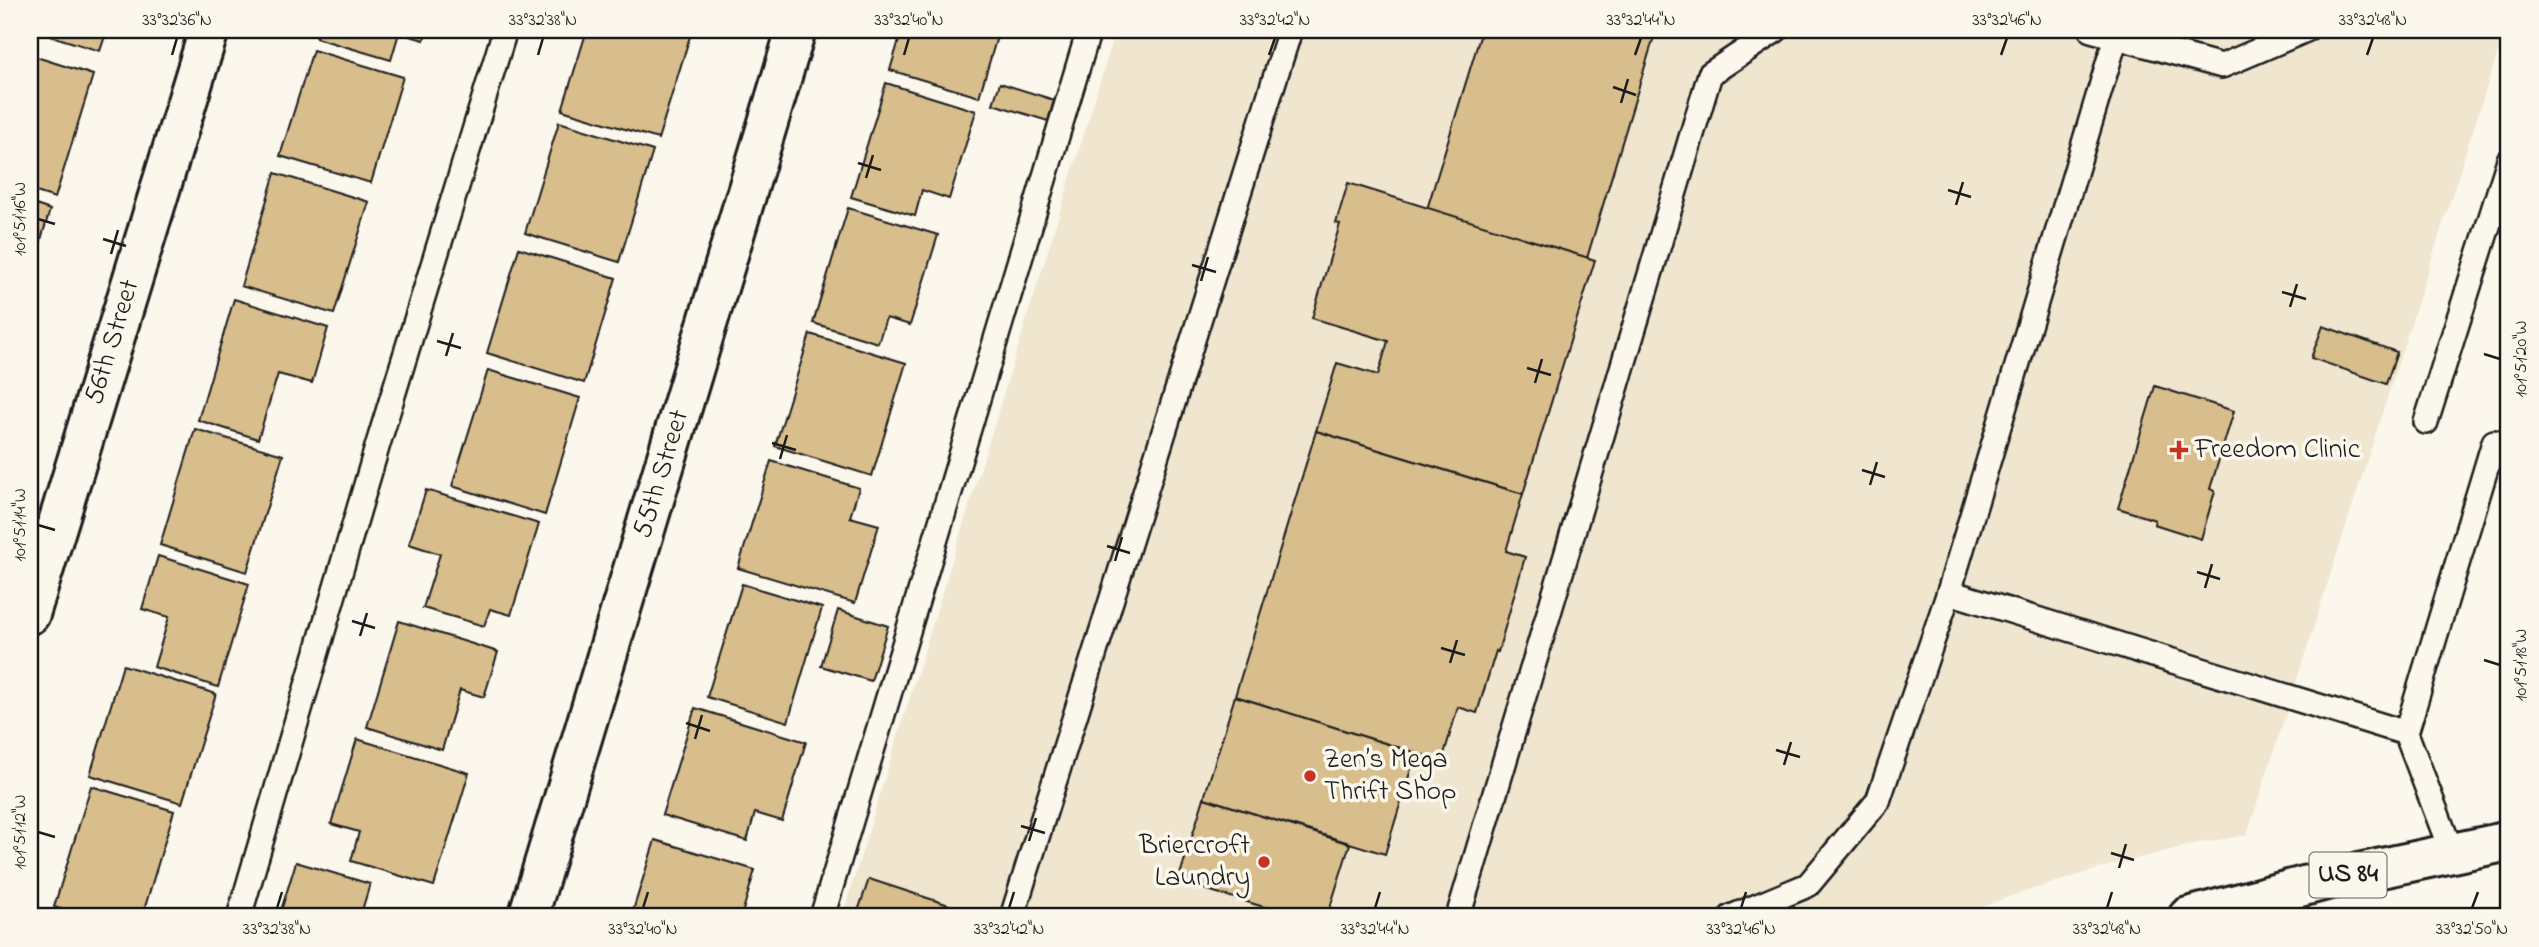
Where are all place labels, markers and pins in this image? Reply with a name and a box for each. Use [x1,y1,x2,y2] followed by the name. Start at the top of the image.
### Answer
[2194,430,2361,471] place label: Freedom Clinic
[2169,440,2189,460] marker: Freedom Clinic
[1324,740,1456,813] place label: Zen’s Mega Thrift Shop
[1302,768,1318,784] marker: Zen’s Mega Thrift Shop
[1138,826,1250,899] place label: Briercroft Laundry
[1256,854,1272,870] marker: Briercroft Laundry

